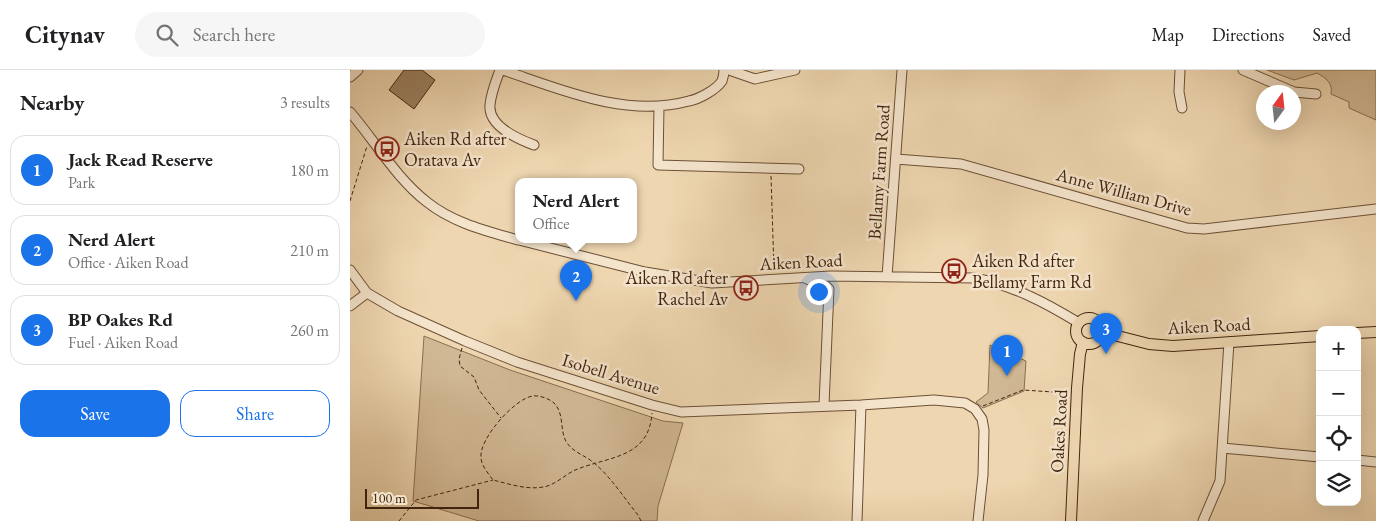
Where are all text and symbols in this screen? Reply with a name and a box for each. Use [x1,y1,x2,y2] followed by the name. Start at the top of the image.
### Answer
[135,12,485,57] search box
[25,19,105,50] text: Citynav
[153,21,181,49] icon: search
[193,22,275,47] text: Search here
[1152,23,1184,46] text: Map
[1212,23,1284,46] text: Directions
[1312,23,1351,46] text: Saved
[1256,85,1301,130] north arrow
[20,89,84,116] text: Nearby
[280,92,330,113] text: 3 results
[862,103,895,240] street label: Bellamy Farm Road
[403,127,507,171] place label: Aiken Rd after Oratava Av
[374,136,400,162] bus stop icon: Aiken Rd after Oratava Av
[68,147,213,172] text: Jack Read Reserve
[33,160,41,181] text: 1
[290,160,329,181] text: 180 m
[1053,162,1194,221] street label: Anne William Drive
[68,172,95,193] text: Park
[515,178,637,243] popup
[532,188,620,213] text: Nerd Alert
[532,213,569,234] text: Office
[68,227,155,252] text: Nerd Alert
[33,240,41,261] text: 2
[290,240,329,261] text: 210 m
[758,248,844,275] street label: Aiken Road
[971,249,1092,293] place label: Aiken Rd after Bellamy Farm Rd
[68,252,189,273] text: Office · Aiken Road
[941,258,967,284] bus stop icon: Aiken Rd after Bellamy Farm Rd
[560,260,592,301] pin: 2
[624,266,728,310] place label: Aiken Rd after Rachel Av
[733,275,759,301] bus stop icon: Aiken Rd after Rachel Av
[806,279,832,305] your location
[68,307,173,332] text: BP Oakes Rd
[1166,312,1252,339] street label: Aiken Road
[1090,313,1122,354] pin: 3
[33,320,41,341] text: 3
[290,320,329,341] text: 260 m
[1316,326,1361,506] map controls
[1316,326,1361,371] button: +
[68,332,178,353] text: Fuel · Aiken Road
[991,335,1023,376] pin: 1
[559,348,663,399] street label: Isobell Avenue
[1316,371,1361,416] button: −
[1045,388,1072,473] street label: Oakes Road
[20,390,170,437] button: Save
[180,390,330,437] button: Share
[1316,416,1361,461] button: locate
[1316,461,1361,506] button: layers
[365,486,479,509] scale bar
[372,489,406,507] text: 100 m

